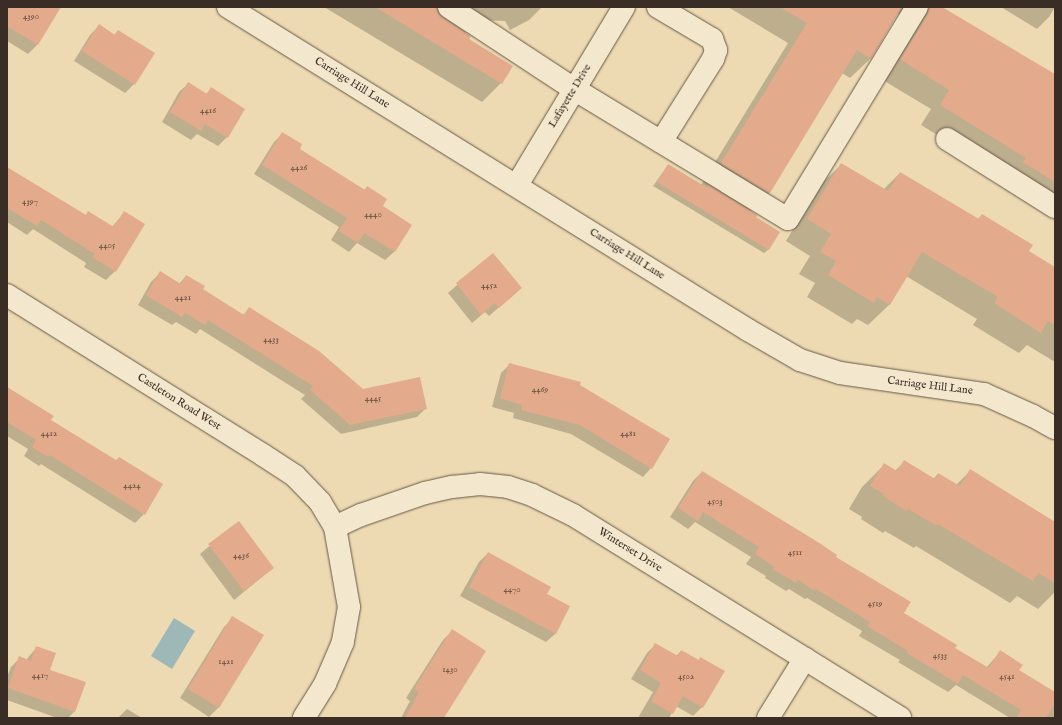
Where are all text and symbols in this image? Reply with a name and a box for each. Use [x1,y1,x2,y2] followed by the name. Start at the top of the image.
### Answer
[23,12,39,22] house number: 4390
[312,55,392,111] street label: Carriage Hill Lane
[546,62,594,130] street label: Lafayette Drive
[200,106,216,116] house number: 4416
[291,163,307,173] house number: 4426
[22,197,38,207] house number: 4397
[364,210,382,220] house number: 4440
[587,226,667,282] street label: Carriage Hill Lane
[99,241,115,251] house number: 4405
[481,281,497,291] house number: 4452
[175,293,191,303] house number: 4421
[263,335,279,345] house number: 4433
[135,371,223,433] street label: Castleton Road West
[886,374,974,398] street label: Carriage Hill Lane
[532,385,548,395] house number: 4469
[365,394,381,404] house number: 4445
[41,429,57,439] house number: 4412
[620,429,636,439] house number: 4481
[123,481,141,491] house number: 4424
[707,497,723,507] house number: 4503
[596,525,664,575] street label: Winterset Drive
[788,548,802,558] house number: 4511
[233,551,249,561] house number: 4436
[503,585,521,595] house number: 4470
[868,599,882,609] house number: 4519
[933,651,947,661] house number: 4533
[218,657,234,667] house number: 1421
[442,665,458,675] house number: 1430
[32,671,48,681] house number: 4417
[678,672,694,682] house number: 4502
[999,672,1015,682] house number: 4541

